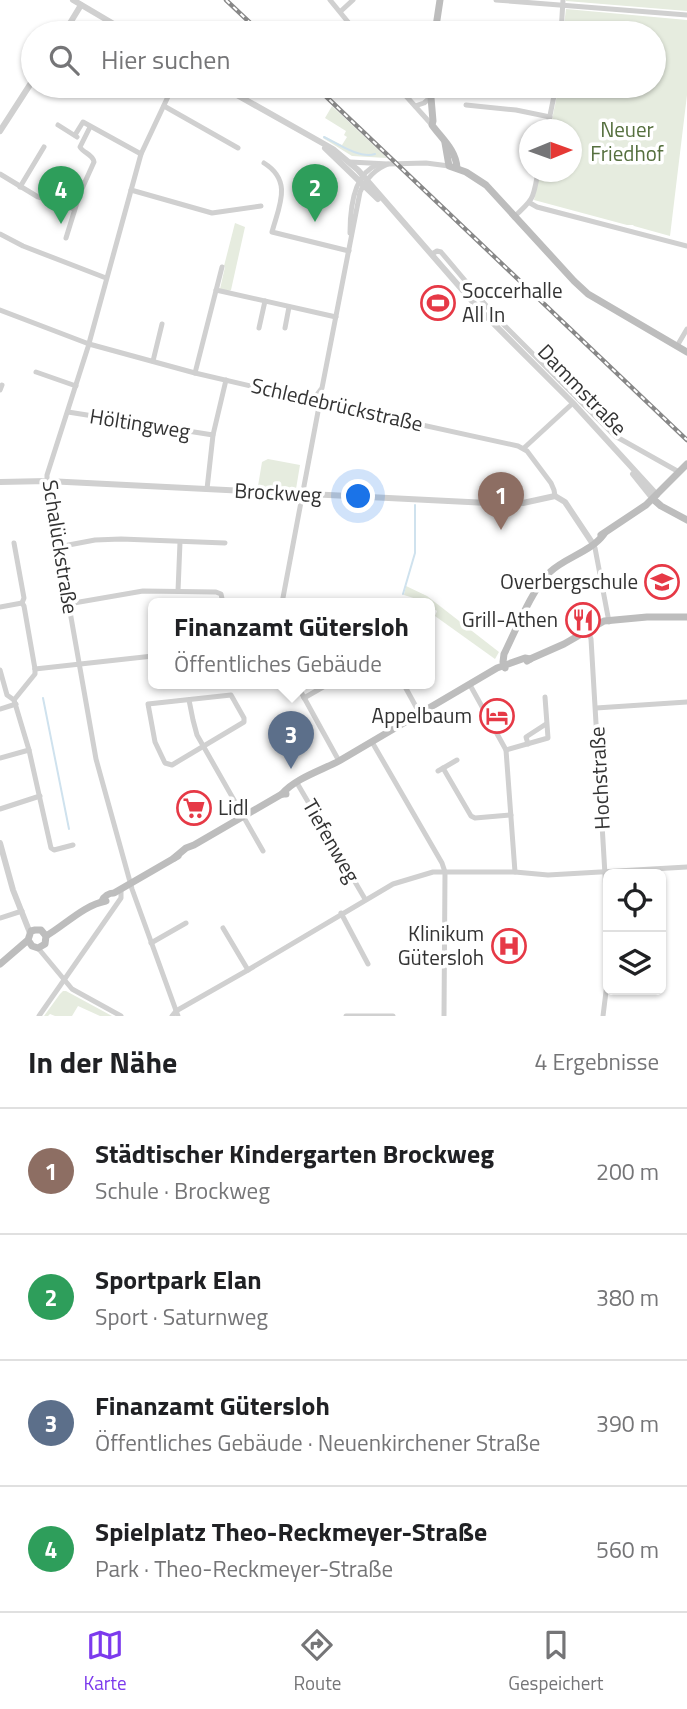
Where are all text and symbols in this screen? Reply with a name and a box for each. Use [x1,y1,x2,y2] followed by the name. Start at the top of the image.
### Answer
[21,21,666,98] search box
[101,40,230,79] text: Hier suchen
[45,41,83,79] icon: search
[590,113,664,169] park label: Neuer Friedhof
[519,119,582,182] north arrow
[292,164,338,222] pin: 2
[38,166,84,224] pin: 4
[462,274,563,330] place label: Soccerhalle All In
[419,284,457,322] sports icon: Soccerhalle All In
[531,336,635,442] street label: Dammstraße
[248,369,426,439] street label: Schledebrückstraße
[88,399,193,447] street label: Höltingweg
[478,472,524,530] pin: 1
[233,474,323,510] street label: Brockweg
[35,478,87,616] street label: Schalückstraße
[341,479,375,513] your location
[643,563,681,601] school or university icon: Overbergschule
[500,565,638,597] place label: Overbergschule
[148,598,435,689] popup
[564,601,602,639] restaurant icon: Grill-Athen
[462,603,558,635] place label: Grill-Athen
[174,607,409,646] text: Finanzamt Gütersloh
[174,646,382,681] text: Öffentliches Gebäude
[478,697,516,735] hotel icon: Appelbaum
[372,699,472,731] place label: Appelbaum
[268,711,314,769] pin: 3
[580,726,618,830] street label: Hochstraße
[175,789,213,827] supermarket icon: Lidl
[218,791,249,823] place label: Lidl
[295,793,369,889] street label: Tiefenweg
[603,869,666,995] map controls
[603,869,666,932] button: locate
[398,917,484,973] place label: Klinikum Gütersloh
[490,927,528,965] hospital icon: Klinikum Gütersloh
[603,932,666,995] button: layers
[28,1039,177,1085] text: In der Nähe
[535,1044,659,1079] text: 4 Ergebnisse
[95,1134,494,1173] text: Städtischer Kindergarten Brockweg
[45,1154,57,1189] text: 1
[596,1154,659,1189] text: 200 m
[95,1173,270,1208] text: Schule · Brockweg
[95,1260,262,1299] text: Sportpark Elan
[45,1280,57,1315] text: 2
[596,1280,659,1315] text: 380 m
[95,1299,268,1334] text: Sport · Saturnweg
[95,1386,330,1425] text: Finanzamt Gütersloh
[45,1406,57,1441] text: 3
[596,1406,659,1441] text: 390 m
[95,1425,540,1460] text: Öffentliches Gebäude · Neuenkirchener Straße
[95,1512,487,1551] text: Spielplatz Theo-Reckmeyer-Straße
[45,1532,57,1567] text: 4
[596,1532,659,1567] text: 560 m
[95,1551,393,1586] text: Park · Theo-Reckmeyer-Straße
[83,1626,127,1697] tab: Karte
[294,1626,341,1697] tab: Route
[508,1626,604,1697] tab: Gespeichert

